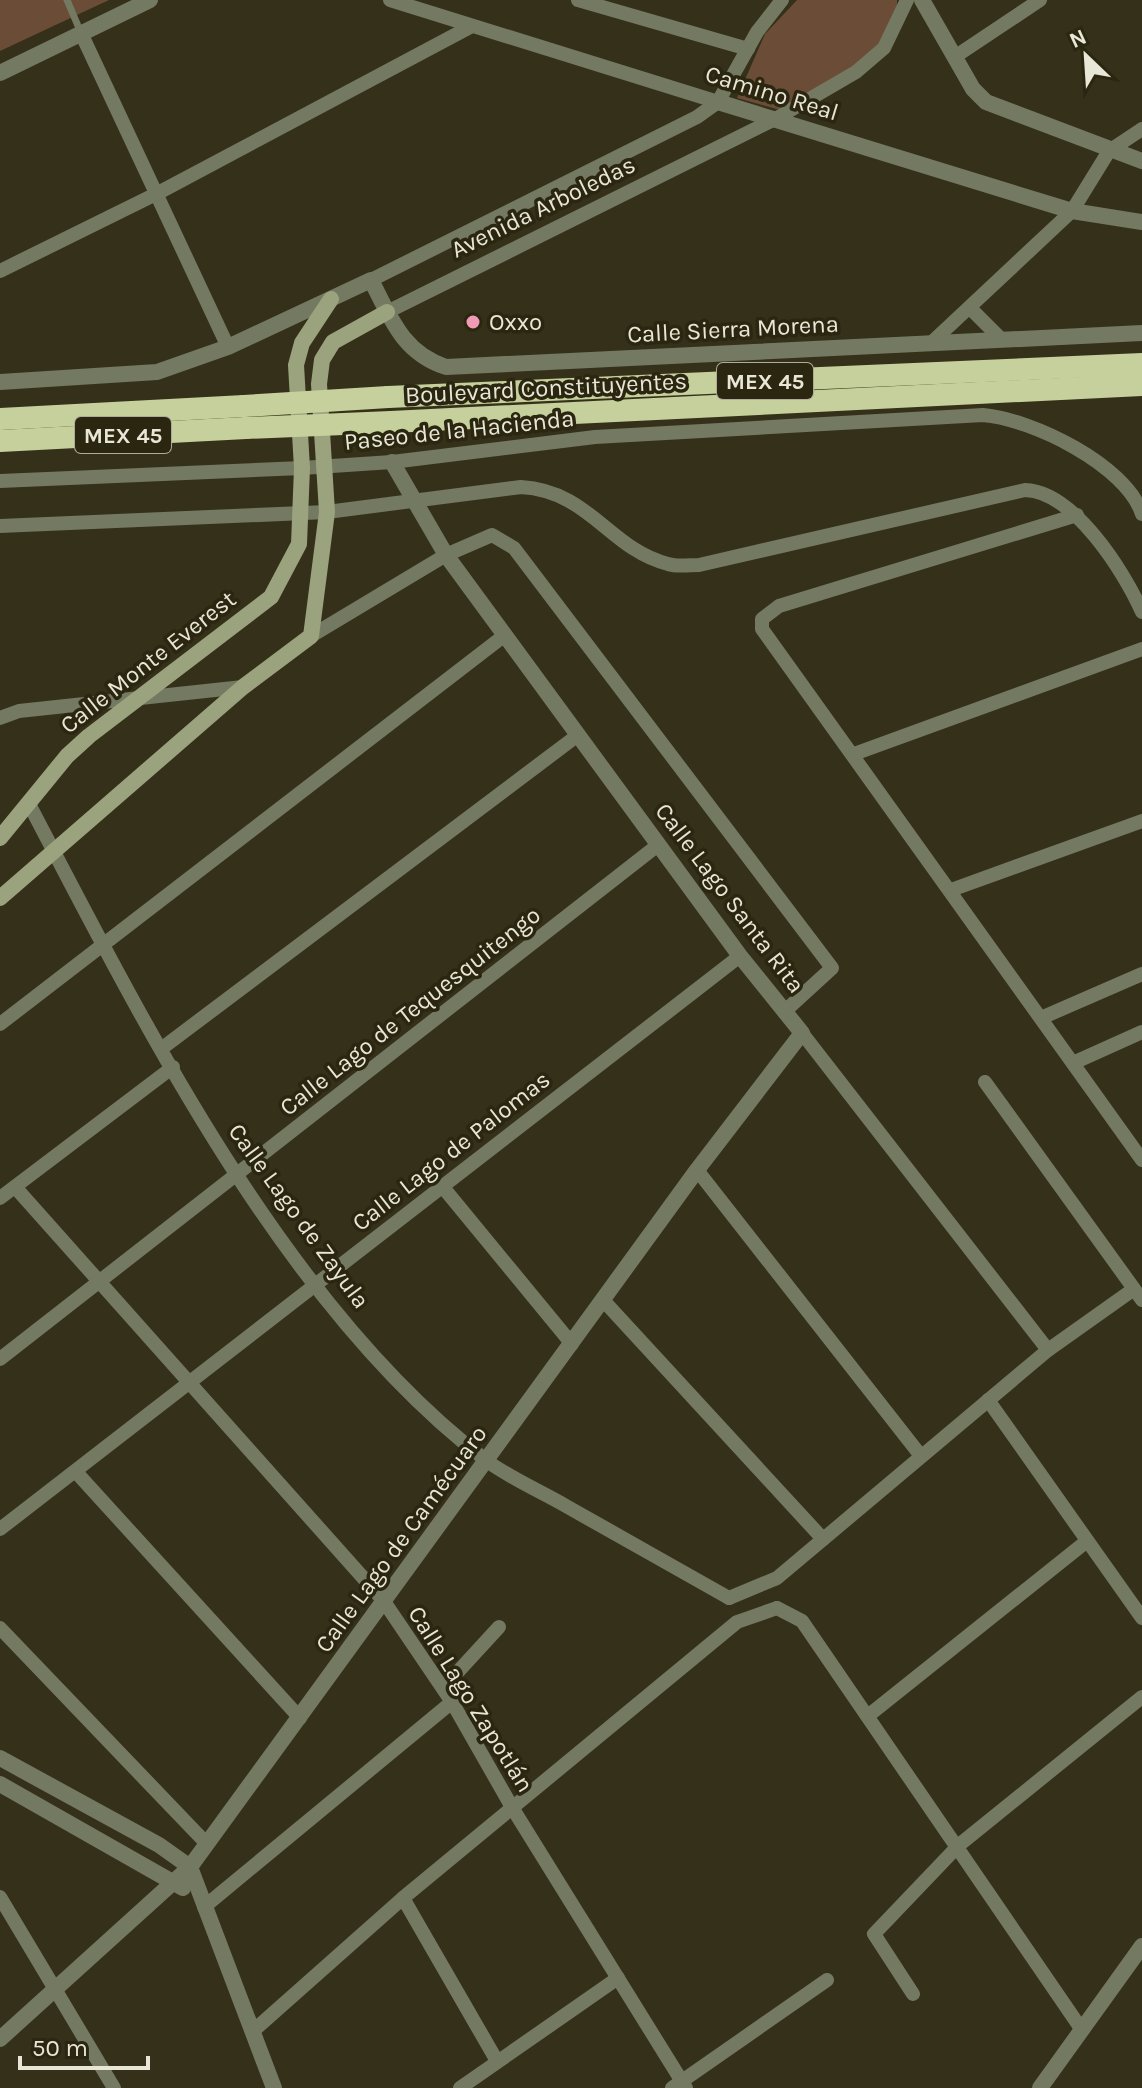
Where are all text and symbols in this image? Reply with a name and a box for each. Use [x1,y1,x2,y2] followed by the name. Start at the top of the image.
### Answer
[1046,16,1126,96] north arrow
[1065,24,1091,54] text: N
[702,59,842,127] street label: Camino Real
[446,150,640,264] street label: Avenida Arboledas
[489,308,542,336] place label: Oxxo
[627,309,839,349] street label: Calle Sierra Morena
[464,313,482,331] marker: Oxxo
[717,363,813,399] road number: MEX 45
[404,367,688,409] street label: Boulevard Constituyentes
[343,404,575,456] street label: Paseo de la Hacienda
[75,417,171,453] road number: MEX 45
[55,585,241,739] street label: Calle Monte Everest
[649,798,811,998] street label: Calle Lago Santa Rita
[274,901,546,1121] street label: Calle Lago de Tequesquitengo
[347,1065,555,1237] street label: Calle Lago de Palomas
[223,1118,375,1314] street label: Calle Lago de Zayula
[309,1420,493,1658] street label: Calle Lago de Camécuaro
[402,1601,540,1797] street label: Calle Lago Zapotlán
[20,2020,148,2070] scale bar
[32,2034,88,2062] text: 50 m

